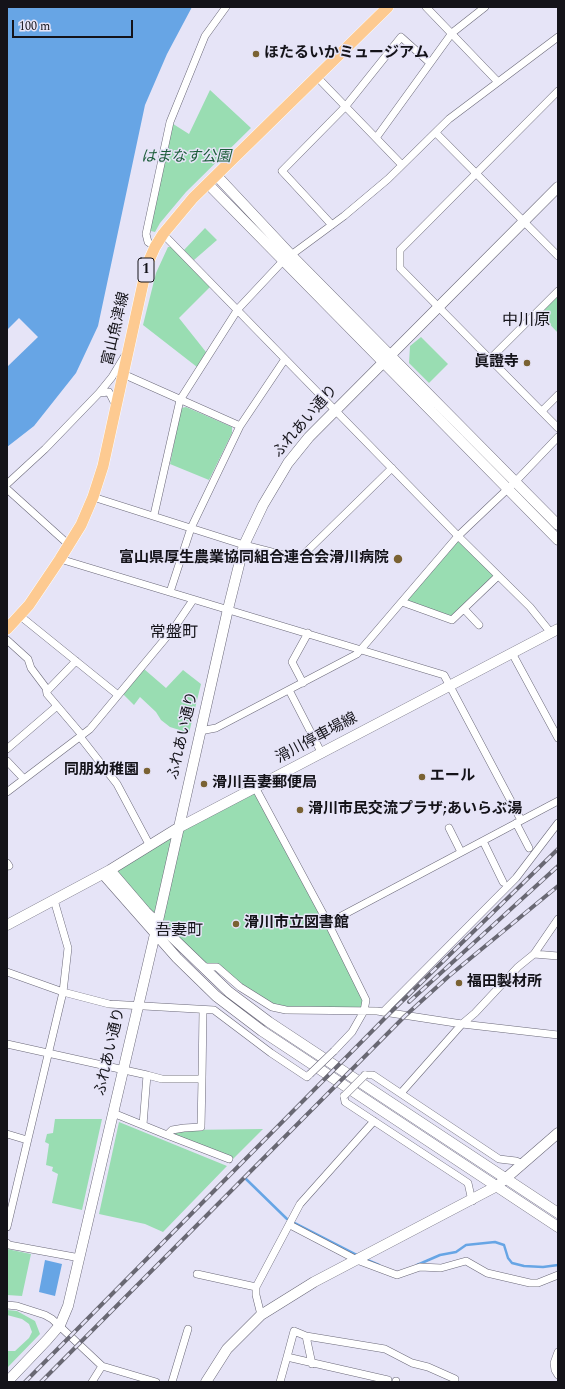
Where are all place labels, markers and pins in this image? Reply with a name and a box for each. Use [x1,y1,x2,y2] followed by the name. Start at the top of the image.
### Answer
[264,45,429,63] place label: ほたるいかミュージアム
[251,49,261,59] marker: ほたるいかミュージアム
[474,354,519,372] place label: 眞證寺
[522,358,532,368] marker: 眞證寺
[119,550,389,568] place label: 富山県厚生農業協同組合連合会滑川病院
[392,553,404,565] marker: 富山県厚生農業協同組合連合会滑川病院
[64,762,139,780] place label: 同朋幼稚園
[142,766,152,776] marker: 同朋幼稚園
[430,768,475,786] place label: エール
[417,772,427,782] marker: エール
[212,775,317,793] place label: 滑川吾妻郵便局
[199,779,209,789] marker: 滑川吾妻郵便局
[308,801,522,819] place label: 滑川市民交流プラザ;あいらぶ湯
[295,805,305,815] marker: 滑川市民交流プラザ;あいらぶ湯
[244,915,349,933] place label: 滑川市立図書館
[231,919,241,929] marker: 滑川市立図書館
[467,974,542,992] place label: 福田製材所
[454,978,464,988] marker: 福田製材所

